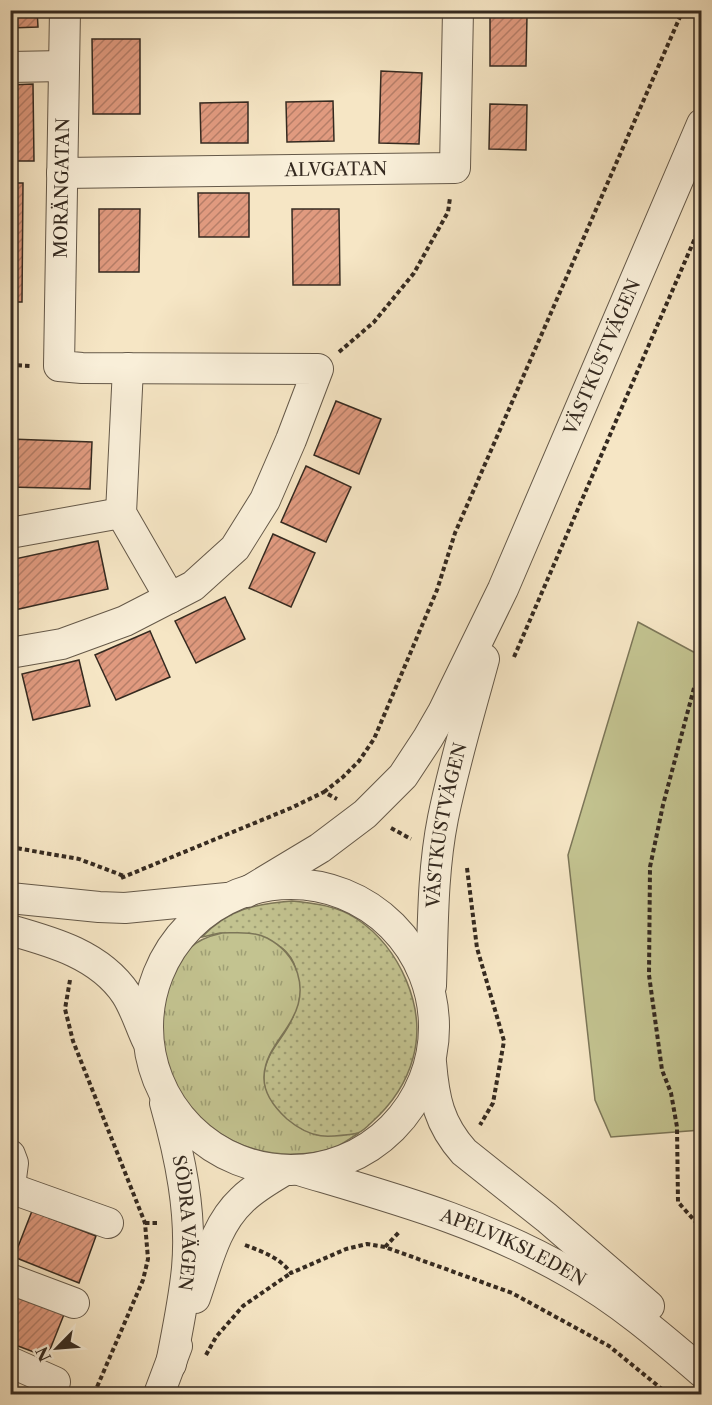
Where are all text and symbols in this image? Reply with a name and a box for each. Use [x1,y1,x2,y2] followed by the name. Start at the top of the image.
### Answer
[50,117,74,259] street label: MORÄNGATAN
[283,158,388,181] street label: ALVGATAN
[559,276,645,439] street label: VÄSTKUSTVÄGEN
[422,740,472,909] street label: VÄSTKUSTVÄGEN
[167,1153,200,1292] street label: SÖDRA VÄGEN
[436,1204,590,1291] street label: APELVIKSLEDEN
[27,1318,87,1378] north arrow
[31,1344,55,1365] text: N

